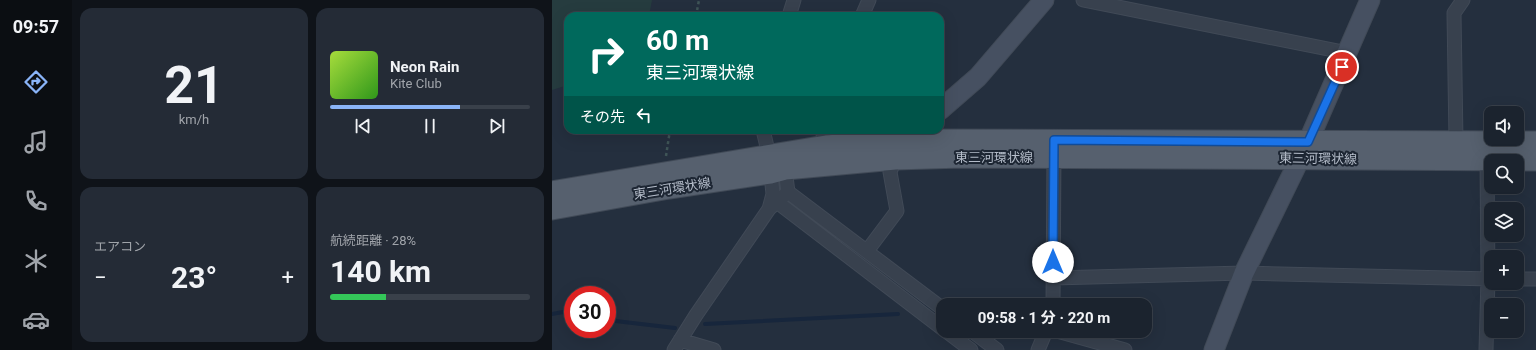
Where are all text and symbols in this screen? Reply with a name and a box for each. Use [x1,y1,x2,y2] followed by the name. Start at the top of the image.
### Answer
[13,16,59,37] text: 09:57
[646,24,709,57] text: 60 m
[580,28,632,80] icon: right
[1325,50,1359,84] pin
[164,55,224,116] text: 21
[1331,56,1353,78] icon: arrive
[390,58,459,76] text: Neon Rain
[646,62,754,83] text: 東三河環状線
[22,68,50,96] icon: directions
[390,76,442,91] text: Kite Club
[633,104,655,126] icon: left
[1484,106,1524,338] map controls
[1484,106,1524,146] button: sound
[580,108,625,126] text: その先
[179,112,209,127] text: km/h
[352,115,374,137] icon: previous
[419,115,441,137] icon: pause
[486,115,508,137] icon: next
[22,128,50,156] icon: music
[955,150,1033,165] street label: 東三河環状線
[1279,150,1357,167] street label: 東三河環状線
[1484,154,1524,194] button: search
[632,175,712,202] street label: 東三河環状線
[22,187,50,215] icon: phone
[1484,202,1524,242] button: layers
[330,233,416,248] text: 航続距離 · 28%
[94,239,146,254] text: エアコン
[1032,241,1074,283] position arrow
[22,247,50,275] icon: climate
[1484,250,1524,290] button: +
[330,254,431,289] text: 140 km
[171,260,217,295] text: 23°
[94,265,107,290] text: −
[282,265,294,290] text: +
[564,286,616,338] speed limit sign: 30
[1484,298,1524,338] button: −
[22,306,50,334] icon: car
[978,309,1110,327] text: 09:58 · 1 分 · 220 m

